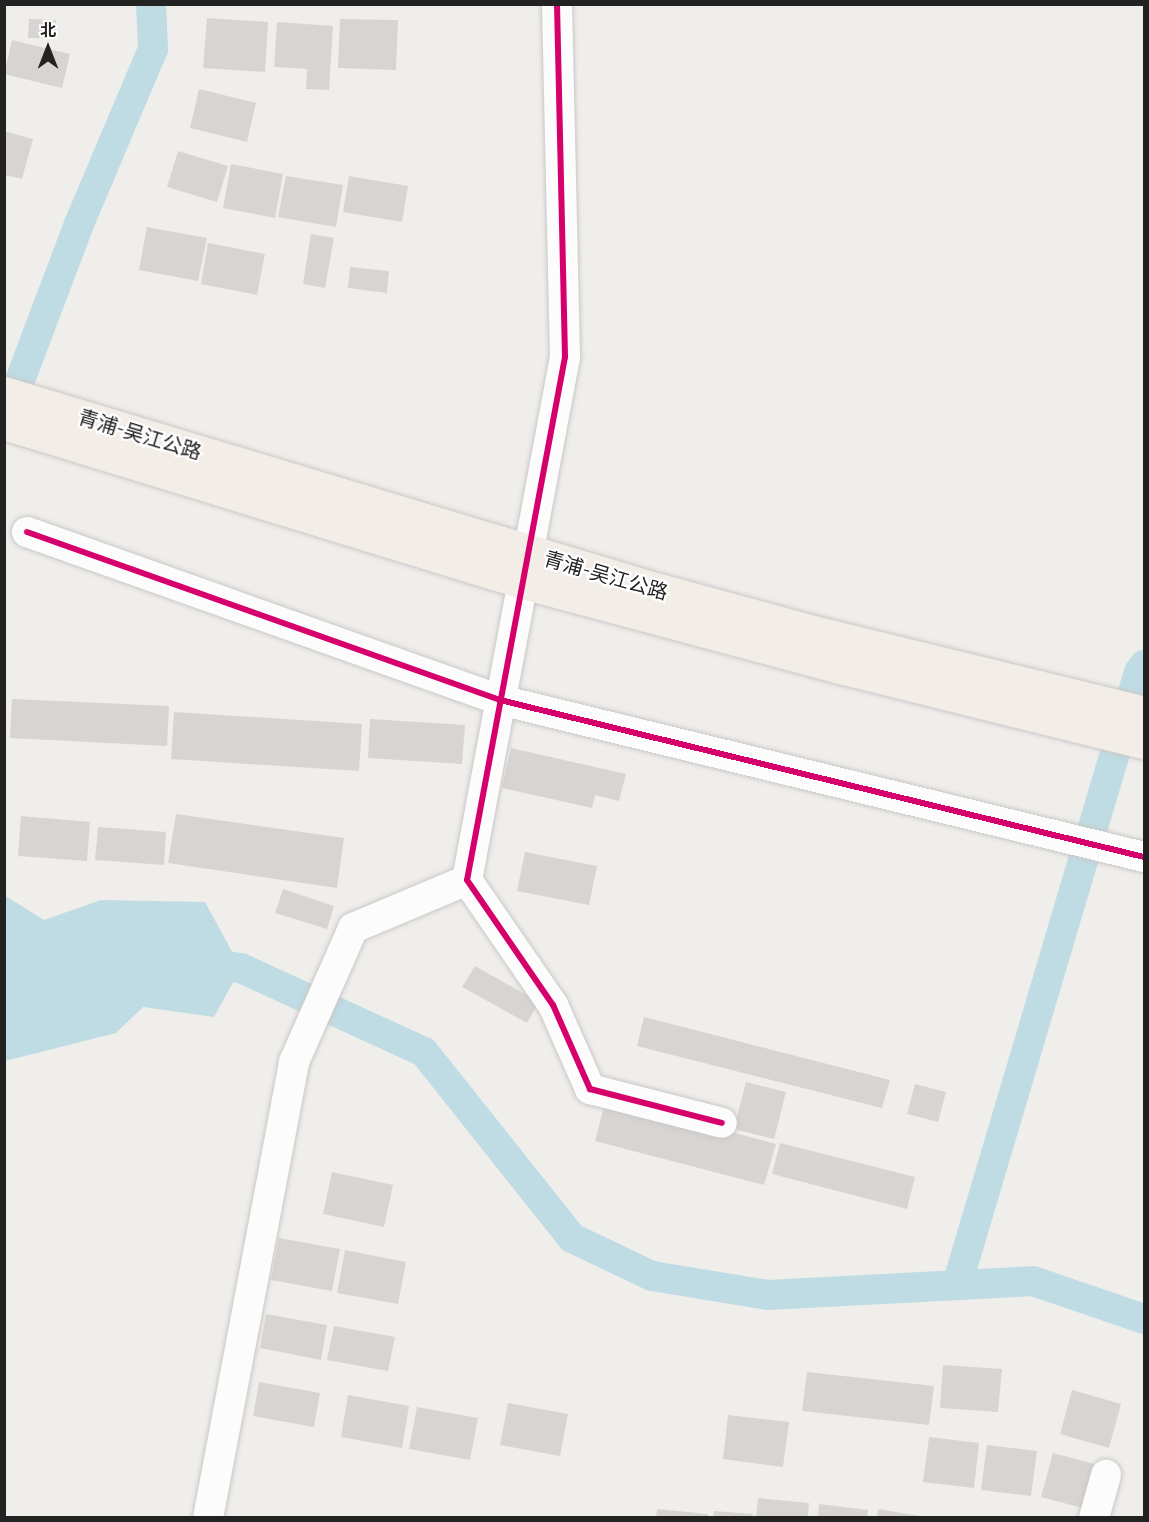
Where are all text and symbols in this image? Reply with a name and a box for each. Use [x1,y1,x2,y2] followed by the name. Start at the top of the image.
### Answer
[18,18,78,78] north arrow
[40,20,56,40] text: 北
[75,404,205,464] street label: 青浦-吴江公路
[541,546,671,604] street label: 青浦-吴江公路

